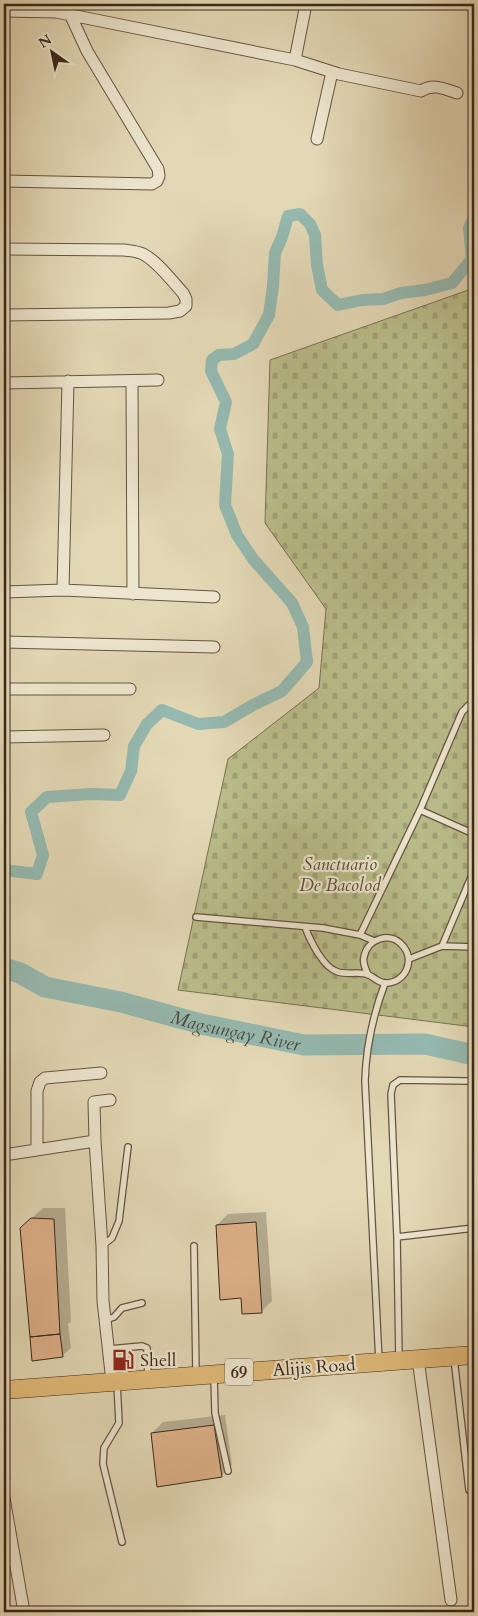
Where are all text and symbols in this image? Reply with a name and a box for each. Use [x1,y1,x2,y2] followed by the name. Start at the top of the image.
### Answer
[28,28,78,78] north arrow
[35,30,55,53] text: N
[299,852,382,898] park label: Sanctuario De Bacolod
[168,1004,303,1058] water label: Magsungay River
[110,1347,136,1373] fuel station icon: Shell
[140,1348,177,1373] place label: Shell
[272,1352,357,1383] street label: Alijis Road
[225,1358,253,1385] road number: 69

